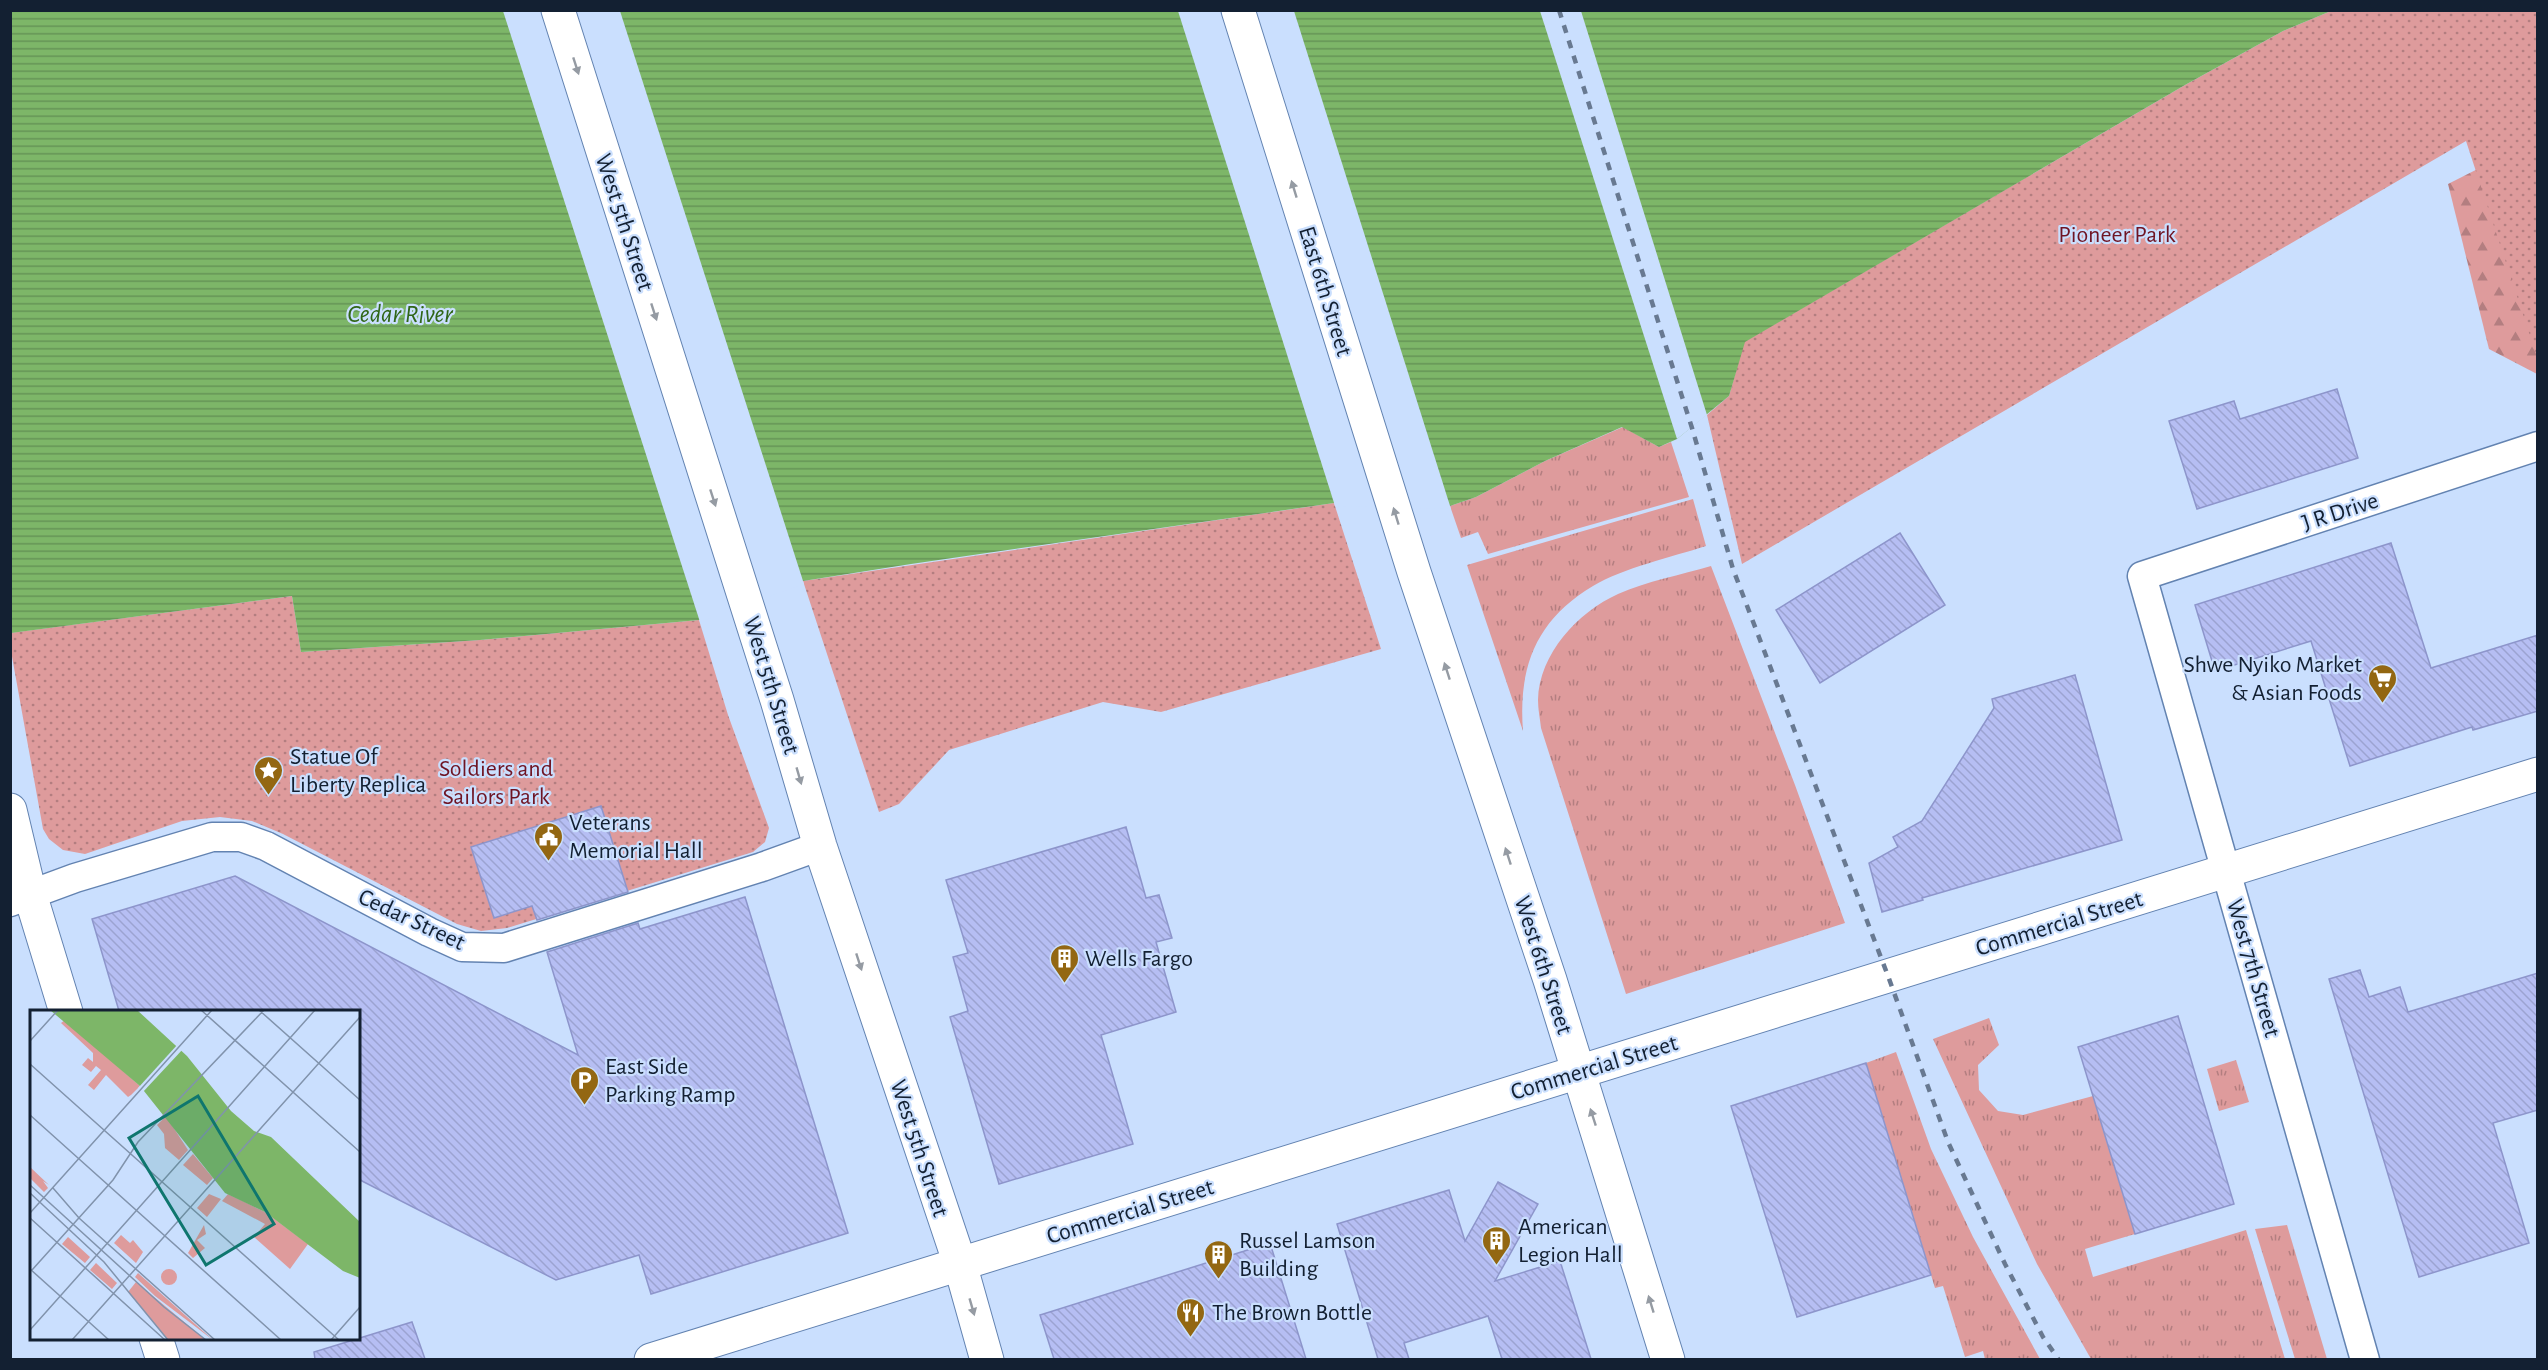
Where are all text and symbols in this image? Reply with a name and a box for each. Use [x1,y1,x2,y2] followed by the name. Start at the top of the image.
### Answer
[571,57,581,75] one-way arrow
[591,151,658,294] street label: West 5th Street
[1289,180,1298,198] one-way arrow
[1294,223,1356,359] street label: East 6th Street
[2058,223,2176,247] park label: Pioneer Park
[347,301,454,327] water label: Cedar River
[650,303,659,321] one-way arrow
[2299,488,2381,536] street label: J R Drive
[709,489,718,507] one-way arrow
[1391,507,1400,525] one-way arrow
[739,614,803,757] street label: West 5th Street
[2183,653,2362,705] place label: Shwe Nyiko Market & Asian Foods
[1441,662,1451,680] one-way arrow
[2367,662,2399,704] supermarket icon: Shwe Nyiko Market & Asian Foods
[290,745,426,797] place label: Statue Of Liberty Replica
[253,754,285,796] place icon: Statue Of Liberty Replica
[439,757,553,809] park label: Soldiers and Sailors Park
[795,767,805,785] one-way arrow
[569,811,703,863] place label: Veterans Memorial Hall
[532,820,564,862] public building icon: Veterans Memorial Hall
[1503,847,1513,865] one-way arrow
[355,885,469,955] street label: Cedar Street
[1973,887,2146,961] street label: Commercial Street
[1509,893,1577,1038] street label: West 6th Street
[2222,896,2284,1040] street label: West 7th Street
[1048,942,1080,984] building icon: Wells Fargo
[1085,947,1193,971] place label: Wells Fargo
[854,953,864,971] one-way arrow
[30,1010,360,1340] inset map
[1508,1031,1681,1105] street label: Commercial Street
[605,1055,735,1107] place label: East Side Parking Ramp
[568,1064,600,1106] parking icon: East Side Parking Ramp
[886,1077,953,1220] street label: West 5th Street
[1588,1108,1597,1126] one-way arrow
[1044,1175,1217,1249] street label: Commercial Street
[1518,1215,1623,1267] place label: American Legion Hall
[1481,1224,1513,1266] building icon: American Legion Hall
[1239,1229,1376,1281] place label: Russel Lamson Building
[1202,1238,1234,1280] building icon: Russel Lamson Building
[1646,1295,1655,1313] one-way arrow
[1175,1296,1207,1338] restaurant icon: The Brown Bottle
[968,1298,977,1316] one-way arrow
[1212,1301,1372,1325] place label: The Brown Bottle

